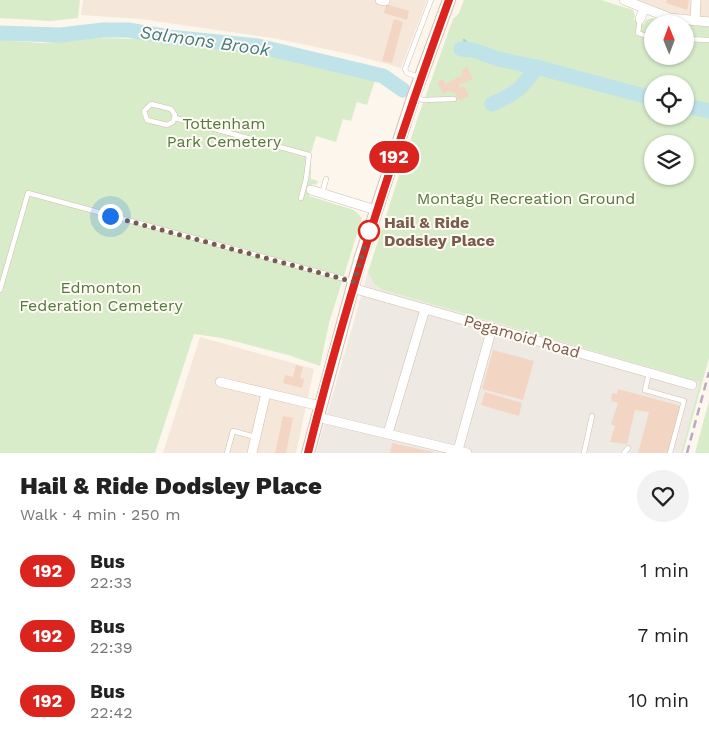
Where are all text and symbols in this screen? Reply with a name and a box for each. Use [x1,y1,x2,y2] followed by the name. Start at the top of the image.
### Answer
[644,15,694,65] north arrow
[644,15,694,185] map controls
[139,21,273,60] water label: Salmons Brook
[644,75,694,125] button: locate
[167,114,282,151] park label: Tottenham Park Cemetery
[644,135,694,185] button: layers
[365,141,423,173] line badge: 192
[379,146,409,167] text: 192
[417,189,635,208] park label: Montagu Recreation Ground
[98,204,123,229] your location
[384,213,495,250] place label: Hail & Ride Dodsley Place
[358,220,380,242] marker: Hail & Ride Dodsley Place
[19,278,183,315] park label: Edmonton Federation Cemetery
[462,311,582,362] street label: Pegamoid Road
[637,470,689,522] button: heart
[20,472,322,500] text: Hail & Ride Dodsley Place
[20,505,180,524] text: Walk · 4 min · 250 m
[90,550,125,573] text: Bus
[640,559,689,582] text: 1 min
[33,560,62,581] text: 192
[90,573,132,592] text: 22:33
[90,615,125,638] text: Bus
[638,624,689,647] text: 7 min
[33,625,62,646] text: 192
[90,638,133,657] text: 22:39
[90,680,125,703] text: Bus
[628,689,689,712] text: 10 min
[33,690,62,711] text: 192
[90,703,133,722] text: 22:42

